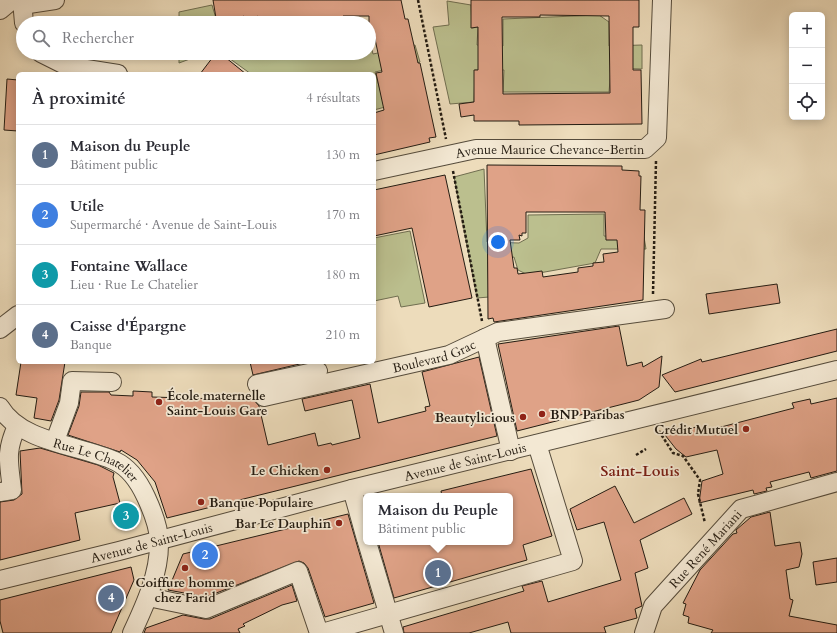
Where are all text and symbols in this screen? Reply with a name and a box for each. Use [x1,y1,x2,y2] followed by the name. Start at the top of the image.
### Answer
[789,12,825,120] map controls
[789,12,825,48] button: +
[16,16,376,60] search box
[30,27,52,49] icon: search
[62,28,134,48] text: Rechercher
[789,48,825,84] button: −
[789,84,825,120] button: locate
[32,87,126,110] text: À proximité
[306,89,360,107] text: 4 résultats
[70,136,190,156] text: Maison du Peuple
[454,141,645,163] street label: Avenue Maurice Chevance-Bertin
[42,146,48,164] text: 1
[326,146,360,164] text: 130 m
[70,156,158,174] text: Bâtiment public
[70,196,104,216] text: Utile
[42,206,48,224] text: 2
[326,206,360,224] text: 170 m
[70,216,277,234] text: Supermarché · Avenue de Saint-Louis
[488,232,508,252] your location
[70,256,188,276] text: Fontaine Wallace
[42,266,48,284] text: 3
[326,266,360,284] text: 180 m
[70,276,198,294] text: Lieu · Rue Le Chatelier
[70,316,186,336] text: Caisse d'Épargne
[42,326,48,344] text: 4
[326,326,360,344] text: 210 m
[70,336,112,354] text: Banque
[391,336,479,378] street label: Boulevard Grac
[167,387,267,420] place label: École maternelle Saint-Louis Gare
[154,397,164,407] marker: École maternelle Saint-Louis Gare
[550,406,625,424] place label: BNP Paribas
[435,409,515,427] place label: Beautylicious
[537,409,547,419] marker: BNP Paribas
[518,412,528,422] marker: Beautylicious
[654,421,738,439] place label: Crédit Mutuel
[741,424,751,434] marker: Crédit Mutuel
[51,434,143,486] street label: Rue Le Chatelier
[402,439,528,486] street label: Avenue de Saint-Louis
[600,461,680,481] district label: Saint-Louis
[251,462,320,480] place label: Le Chicken
[322,465,332,475] marker: Le Chicken
[363,493,513,545] popup
[209,494,313,512] place label: Banque Populaire
[196,497,206,507] marker: Banque Populaire
[378,500,498,520] text: Maison du Peuple
[113,501,139,531] pin: 3
[666,506,746,592] street label: Rue René Mariani
[235,515,332,533] place label: Bar Le Dauphin
[334,518,344,528] marker: Bar Le Dauphin
[89,519,214,568] street label: Avenue de Saint-Louis
[378,520,466,538] text: Bâtiment public
[192,540,218,570] pin: 2
[425,558,451,588] pin: 1
[180,563,190,573] marker: Coiffure homme chez Farid
[135,574,235,607] place label: Coiffure homme chez Farid
[98,583,124,613] pin: 4

